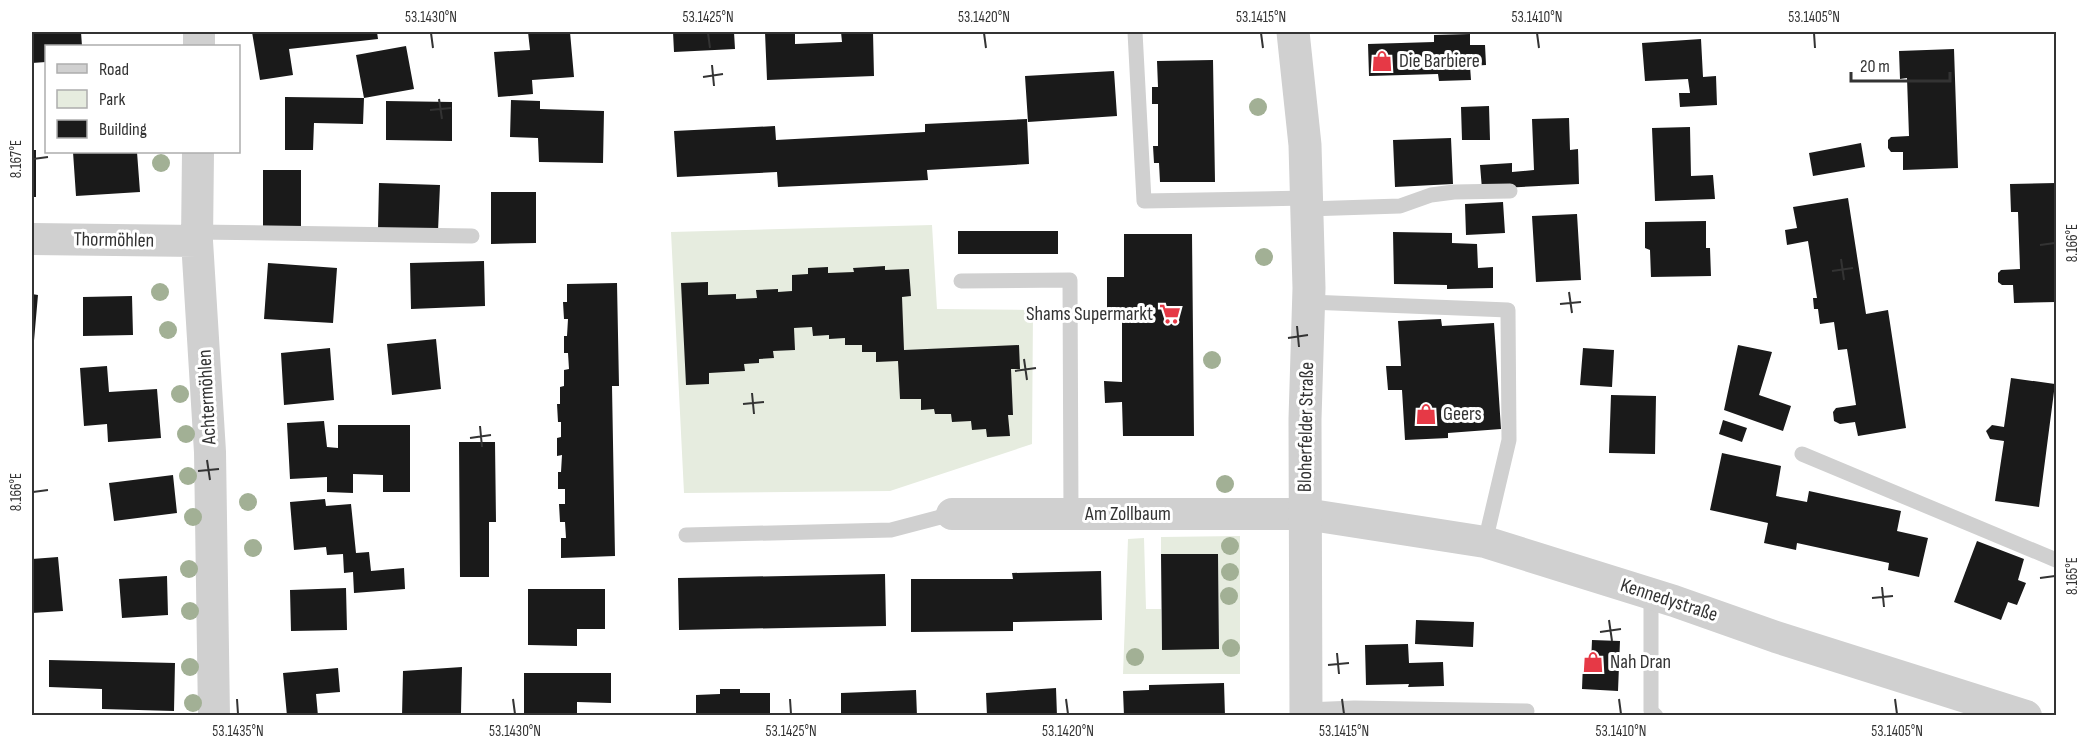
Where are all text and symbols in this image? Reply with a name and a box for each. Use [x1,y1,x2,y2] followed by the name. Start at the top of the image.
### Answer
[405,8,457,27] text: 53.1430°N
[682,8,734,27] text: 53.1425°N
[958,8,1010,27] text: 53.1420°N
[1236,8,1286,27] text: 53.1415°N
[1512,8,1562,27] text: 53.1410°N
[1788,8,1840,27] text: 53.1405°N
[45,45,240,153] legend
[1851,45,1950,83] scale bar
[1370,49,1394,73] shop icon: Die Barbiere
[1399,49,1480,73] place label: Die Barbiere
[1860,56,1890,77] text: 20 m
[99,59,129,80] text: Road
[99,89,125,110] text: Park
[99,119,147,140] text: Building
[7,140,26,178] text: 8.167°E
[2063,224,2082,262] text: 8.166°E
[74,227,154,253] street label: Thormöhlen
[1026,302,1153,326] place label: Shams Supermarkt
[1158,302,1182,326] supermarket icon: Shams Supermarkt
[193,349,222,446] street label: Achtermöhlen
[1293,362,1319,492] street label: Bloherfelder Straße
[1414,402,1438,426] shop icon: Geers
[1443,402,1482,426] place label: Geers
[7,473,26,511] text: 8.166°E
[1084,502,1171,526] street label: Am Zollbaum
[2063,557,2082,595] text: 8.165°E
[1617,573,1721,627] street label: Kennedystraße
[1581,650,1605,674] shop icon: Nah Dran
[1610,650,1671,674] place label: Nah Dran
[212,722,264,741] text: 53.1435°N
[489,722,541,741] text: 53.1430°N
[765,722,817,741] text: 53.1425°N
[1042,722,1094,741] text: 53.1420°N
[1319,722,1369,741] text: 53.1415°N
[1596,722,1646,741] text: 53.1410°N
[1871,722,1923,741] text: 53.1405°N

